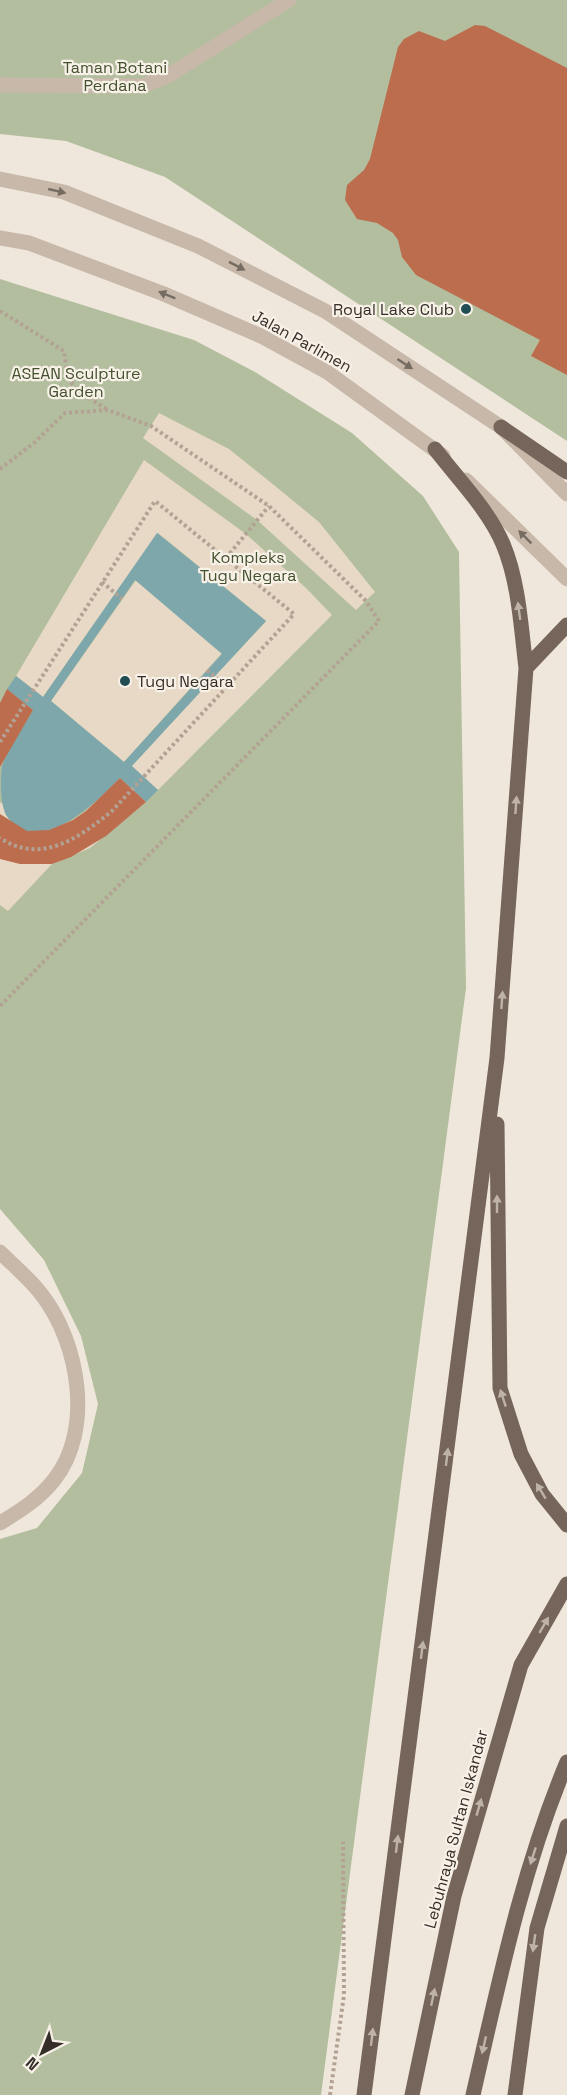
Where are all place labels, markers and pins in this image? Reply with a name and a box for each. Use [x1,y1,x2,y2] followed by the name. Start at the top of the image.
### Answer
[333,299,454,320] place label: Royal Lake Club
[459,302,473,316] marker: Royal Lake Club
[137,671,234,692] place label: Tugu Negara
[118,674,132,688] marker: Tugu Negara

